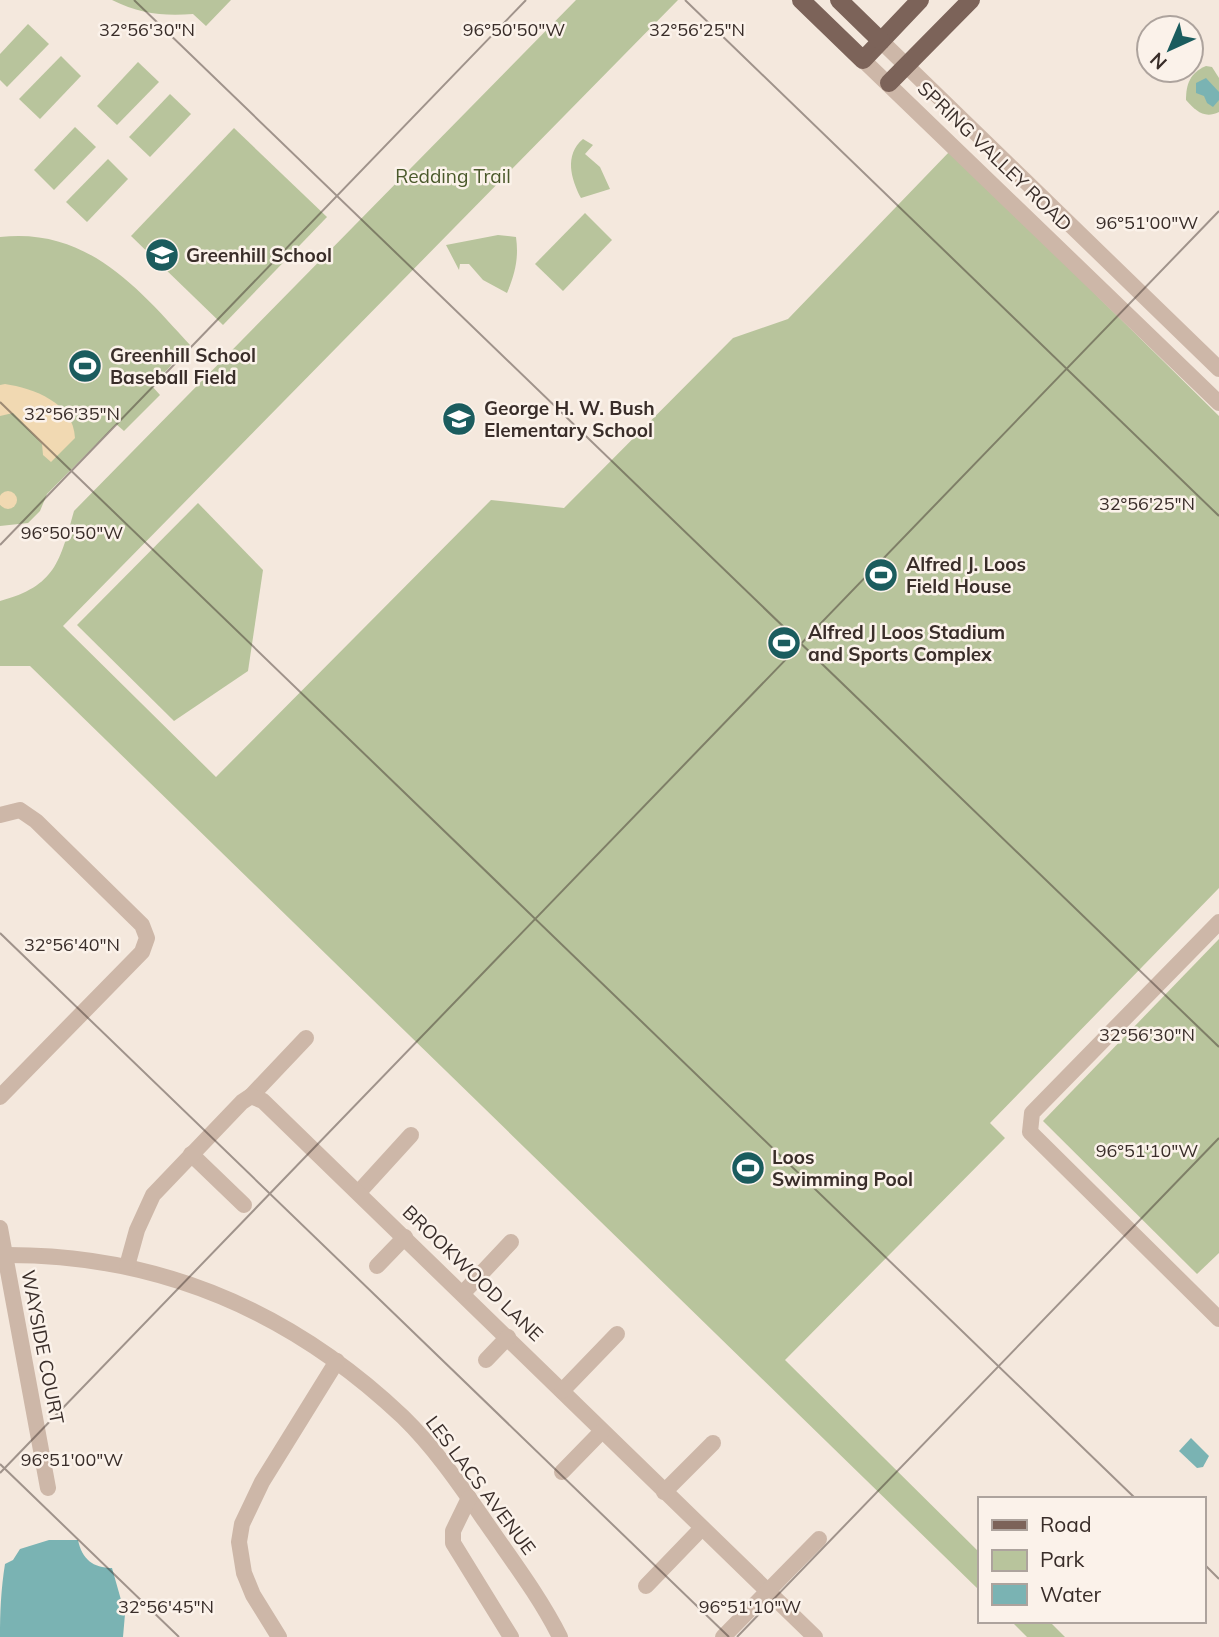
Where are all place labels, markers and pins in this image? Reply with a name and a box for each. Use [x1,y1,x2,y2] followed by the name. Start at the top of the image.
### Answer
[143,236,181,274] school or university icon: Greenhill School
[186,243,332,267] place label: Greenhill School
[110,343,256,389] place label: Greenhill School Baseball Field
[66,347,104,385] sports icon: Greenhill School Baseball Field
[484,396,655,442] place label: George H. W. Bush Elementary School
[440,400,478,438] school or university icon: George H. W. Bush Elementary School
[906,552,1026,598] place label: Alfred J. Loos Field House
[862,556,900,594] sports icon: Alfred J. Loos Field House
[808,620,1005,666] place label: Alfred J Loos Stadium and Sports Complex
[765,624,803,662] sports icon: Alfred J Loos Stadium and Sports Complex
[772,1145,913,1191] place label: Loos Swimming Pool
[729,1149,767,1187] sports icon: Loos Swimming Pool

